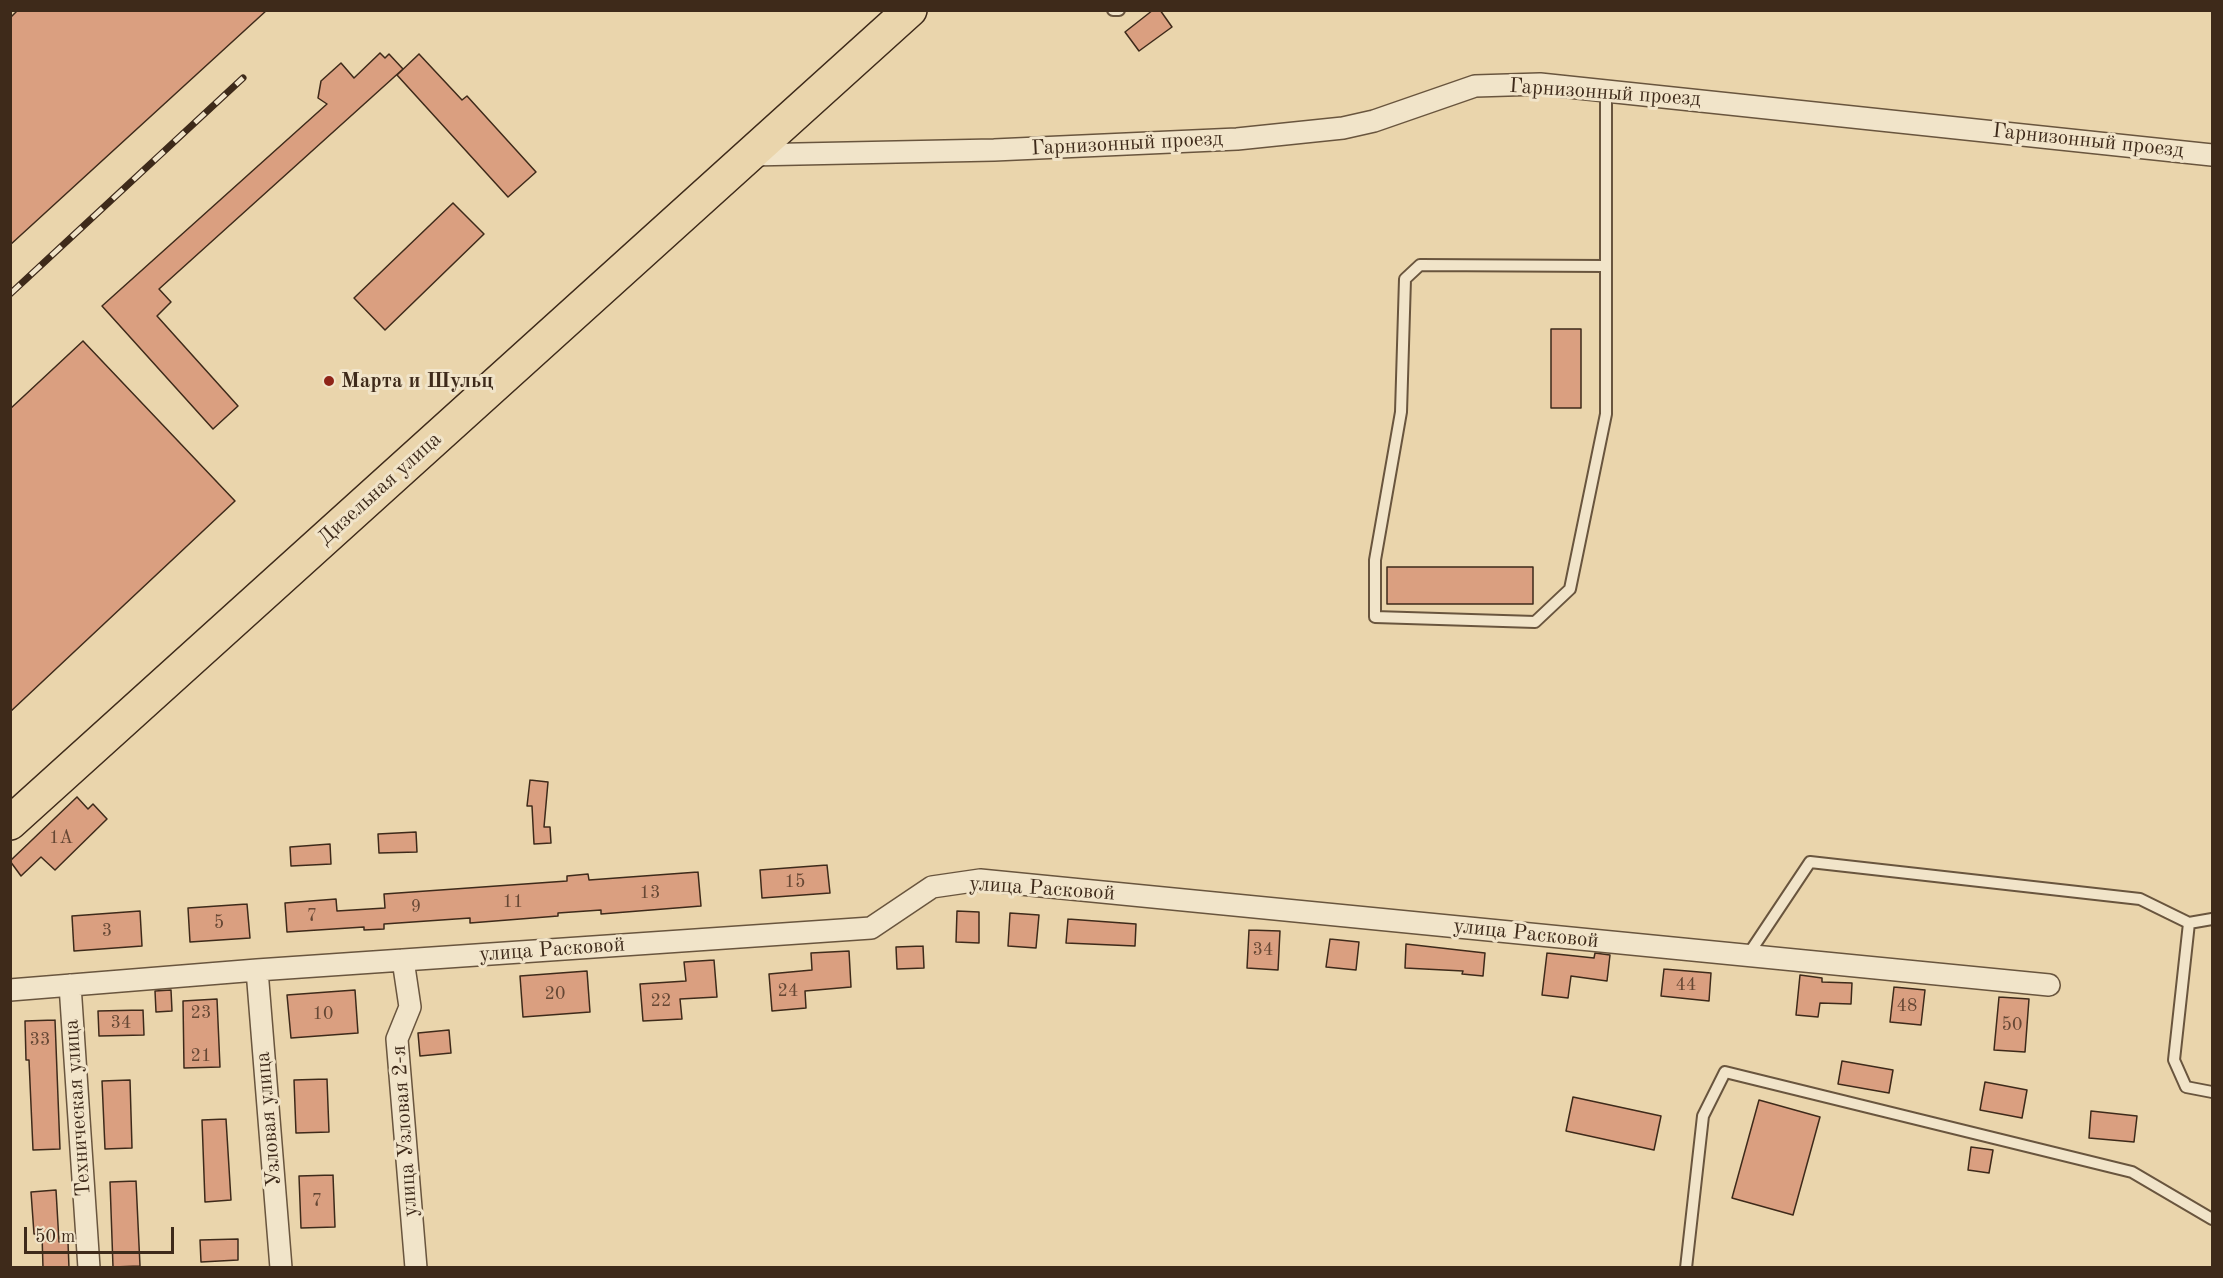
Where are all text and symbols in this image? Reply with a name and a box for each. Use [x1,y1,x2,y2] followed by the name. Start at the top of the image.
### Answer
[1508,74,1702,112] street label: Гарнизонный проезд
[1991,118,2185,164] street label: Гарнизонный проезд
[1030,126,1224,162] street label: Гарнизонный проезд
[341,368,493,394] place label: Марта и Шульц
[322,374,336,388] marker: Марта и Шульц
[313,427,447,551] street label: Дизельная улица
[49,827,73,849] house number: 1А
[785,871,805,893] house number: 15
[968,871,1116,907] street label: улица Расковой
[640,882,660,904] house number: 13
[503,891,523,913] house number: 11
[411,896,421,918] house number: 9
[307,905,317,927] house number: 7
[214,912,224,934] house number: 5
[1452,914,1600,954] street label: улица Расковой
[102,920,112,942] house number: 3
[478,932,626,968] street label: улица Расковой
[1253,939,1273,961] house number: 34
[1676,974,1696,996] house number: 44
[778,980,798,1002] house number: 24
[545,983,565,1005] house number: 20
[651,990,671,1012] house number: 22
[1897,995,1917,1017] house number: 48
[191,1002,211,1024] house number: 23
[313,1003,333,1025] house number: 10
[111,1012,131,1034] house number: 34
[2002,1014,2022,1036] house number: 50
[59,1018,97,1198] street label: Техническая улица
[30,1029,50,1051] house number: 33
[386,1044,424,1218] street label: улица Узловая 2-я
[191,1045,211,1067] house number: 21
[251,1051,287,1187] street label: Узловая улица
[312,1190,322,1212] house number: 7
[27,1215,177,1253] scale bar
[35,1228,75,1246] text: 50 m

